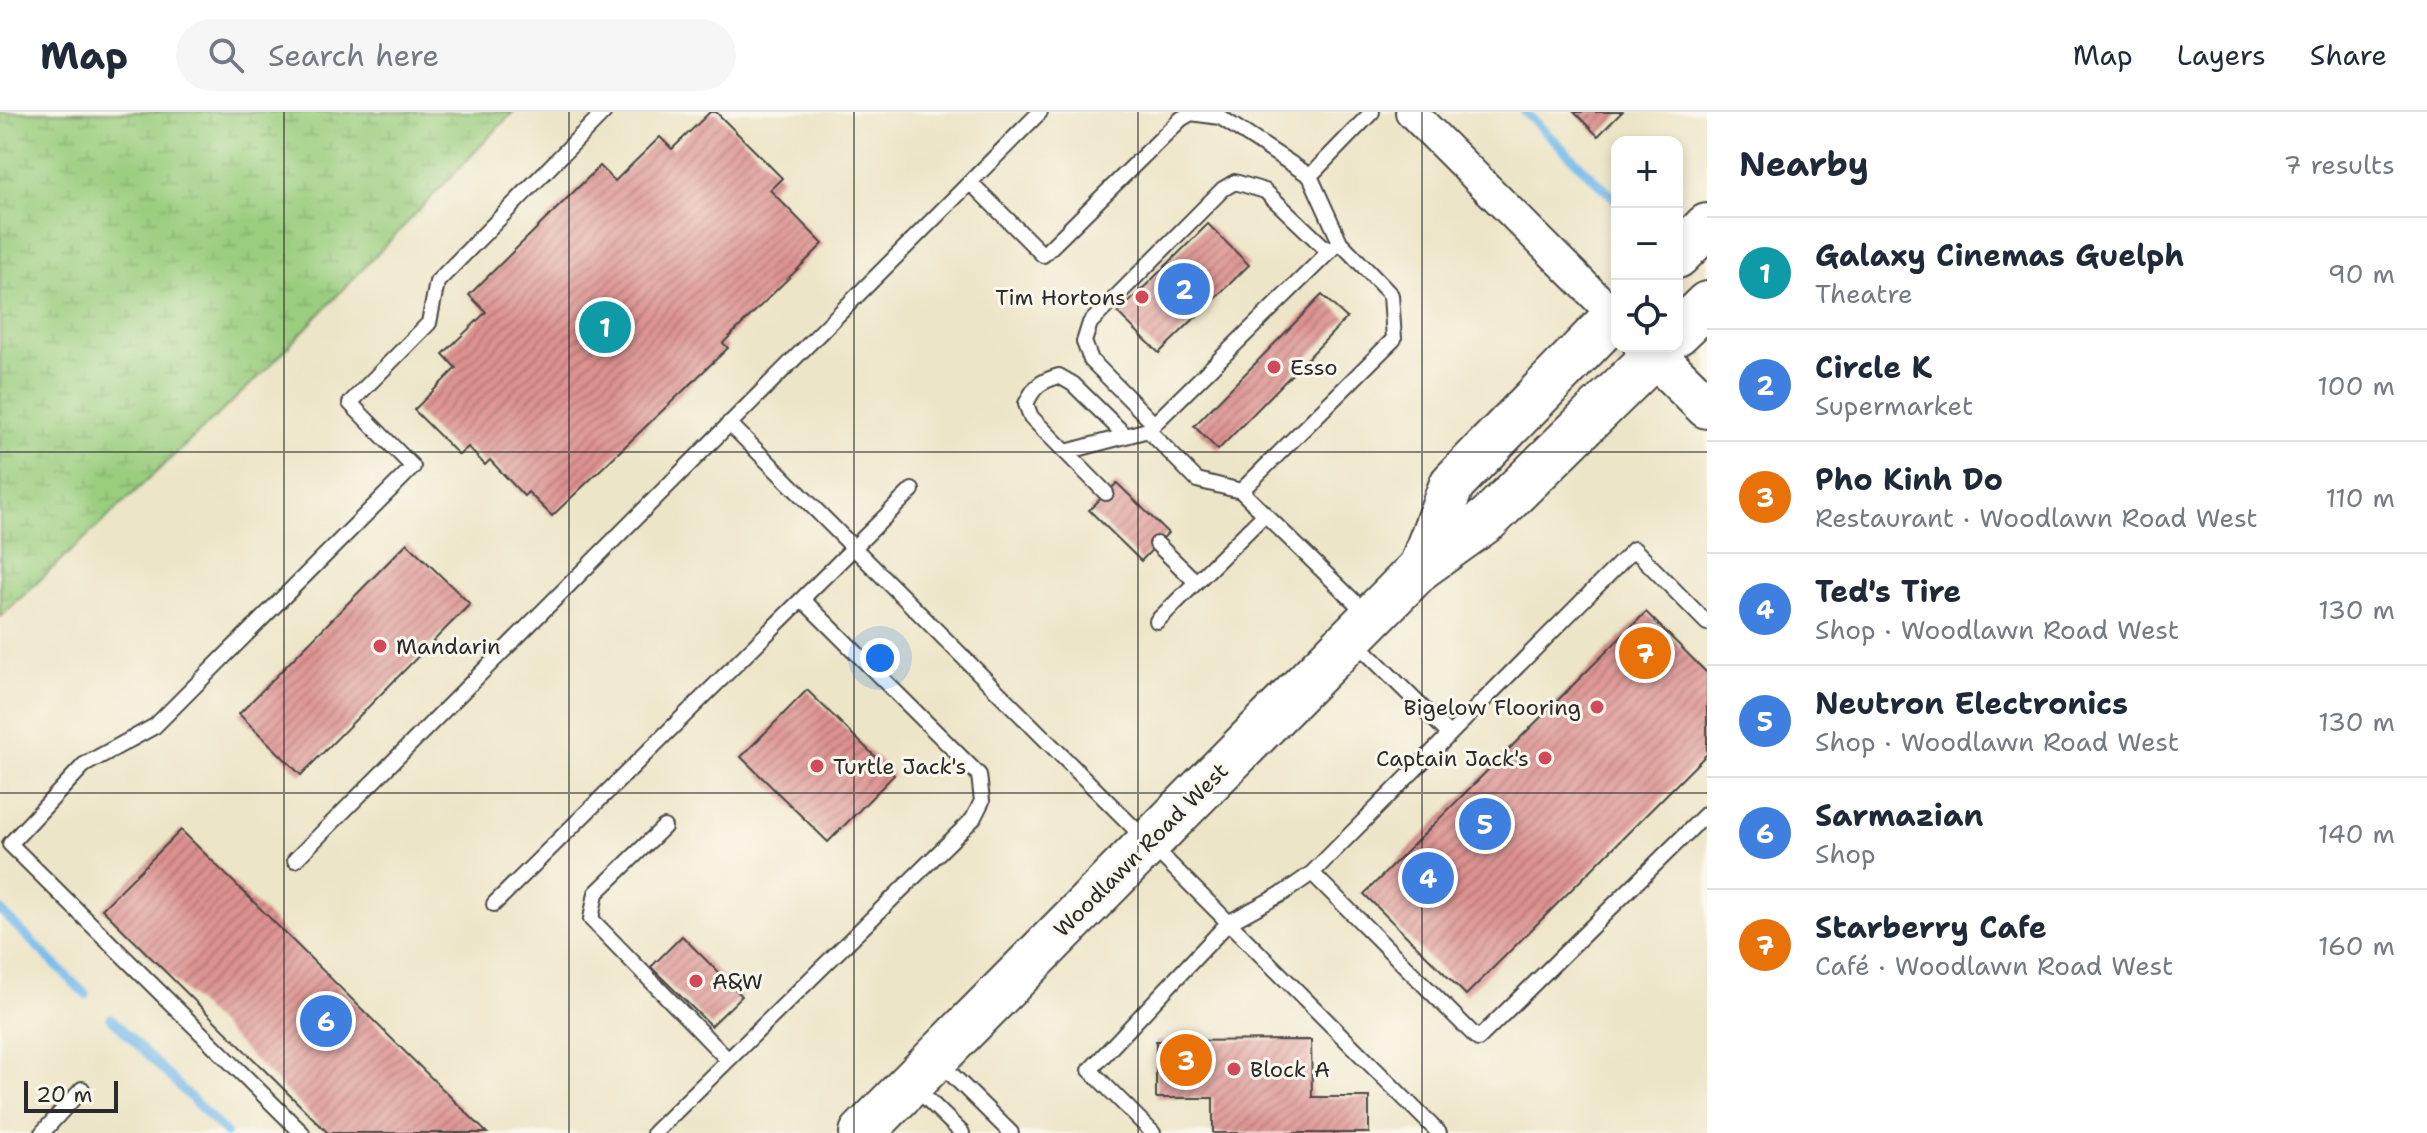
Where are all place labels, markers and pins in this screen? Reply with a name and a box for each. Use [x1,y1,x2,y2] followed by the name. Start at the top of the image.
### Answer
[1158,259,1210,319] pin: 2
[995,283,1126,312] place label: Tim Hortons
[1133,288,1151,306] marker: Tim Hortons
[579,297,631,357] pin: 1
[1290,353,1338,382] place label: Esso
[1265,358,1283,376] marker: Esso
[1619,623,1671,683] pin: 7
[396,632,501,661] place label: Mandarin
[371,637,389,655] marker: Mandarin
[1403,693,1581,722] place label: Bigelow Flooring
[1588,698,1606,716] marker: Bigelow Flooring
[1376,744,1529,773] place label: Captain Jack's
[1536,749,1554,767] marker: Captain Jack's
[833,752,966,781] place label: Turtle Jack's
[808,757,826,775] marker: Turtle Jack's
[1459,794,1511,854] pin: 5
[1402,848,1454,908] pin: 4
[712,967,763,996] place label: A&W
[687,972,705,990] marker: A&W
[300,991,352,1051] pin: 6
[1160,1030,1212,1090] pin: 3
[1250,1055,1330,1084] place label: Block A
[1225,1060,1243,1078] marker: Block A

